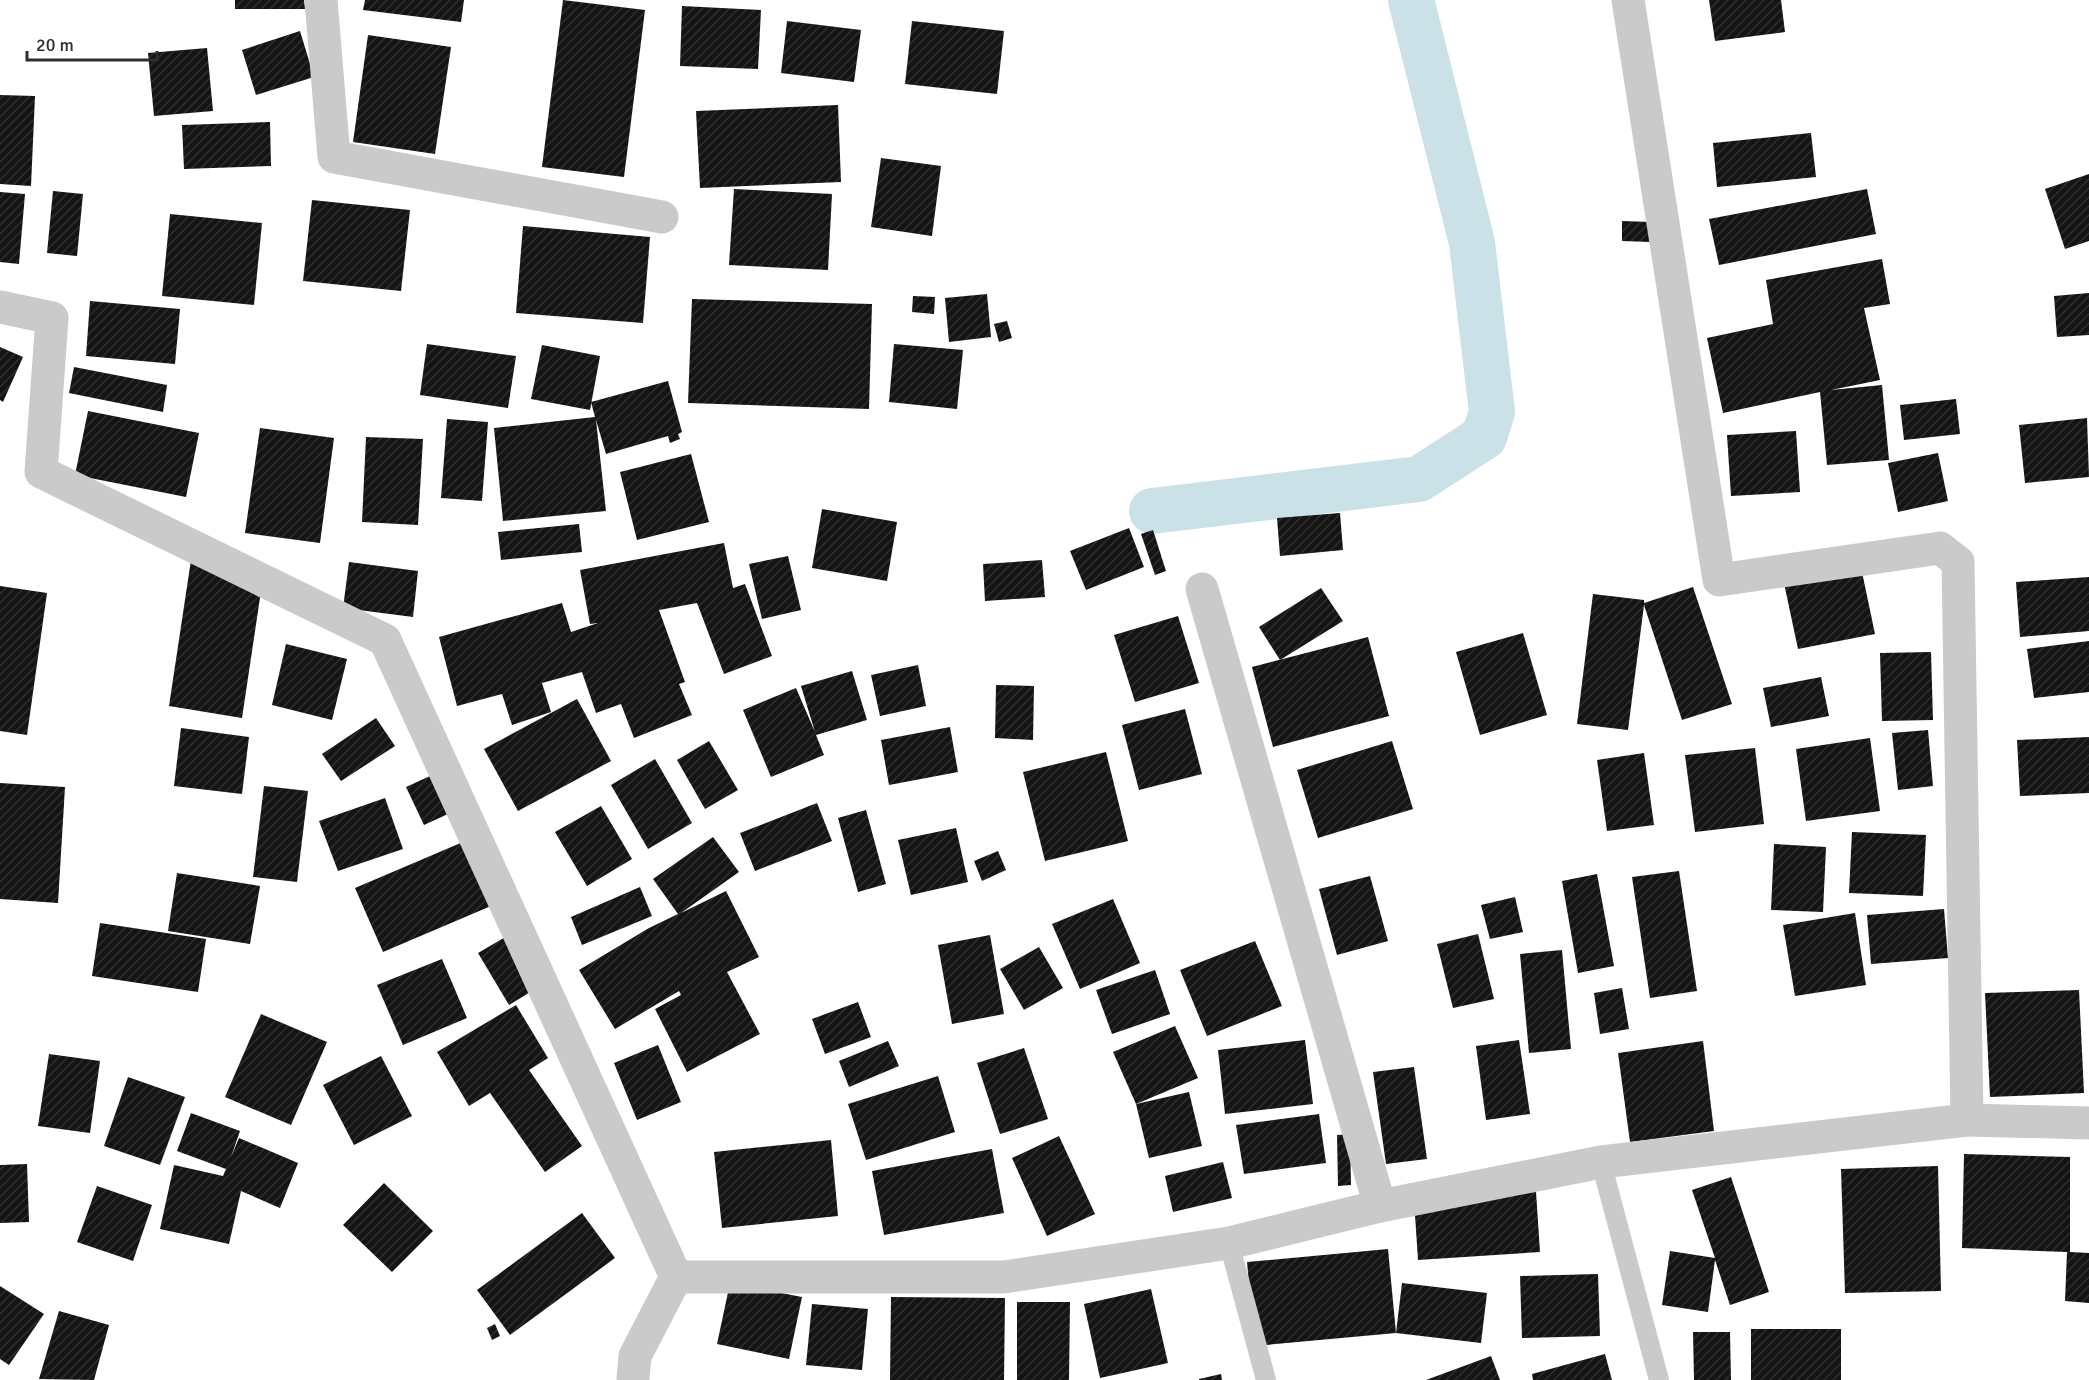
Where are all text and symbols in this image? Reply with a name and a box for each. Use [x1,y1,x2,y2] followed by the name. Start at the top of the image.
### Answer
[27,24,158,62] scale bar
[36,34,74,56] text: 20 m

